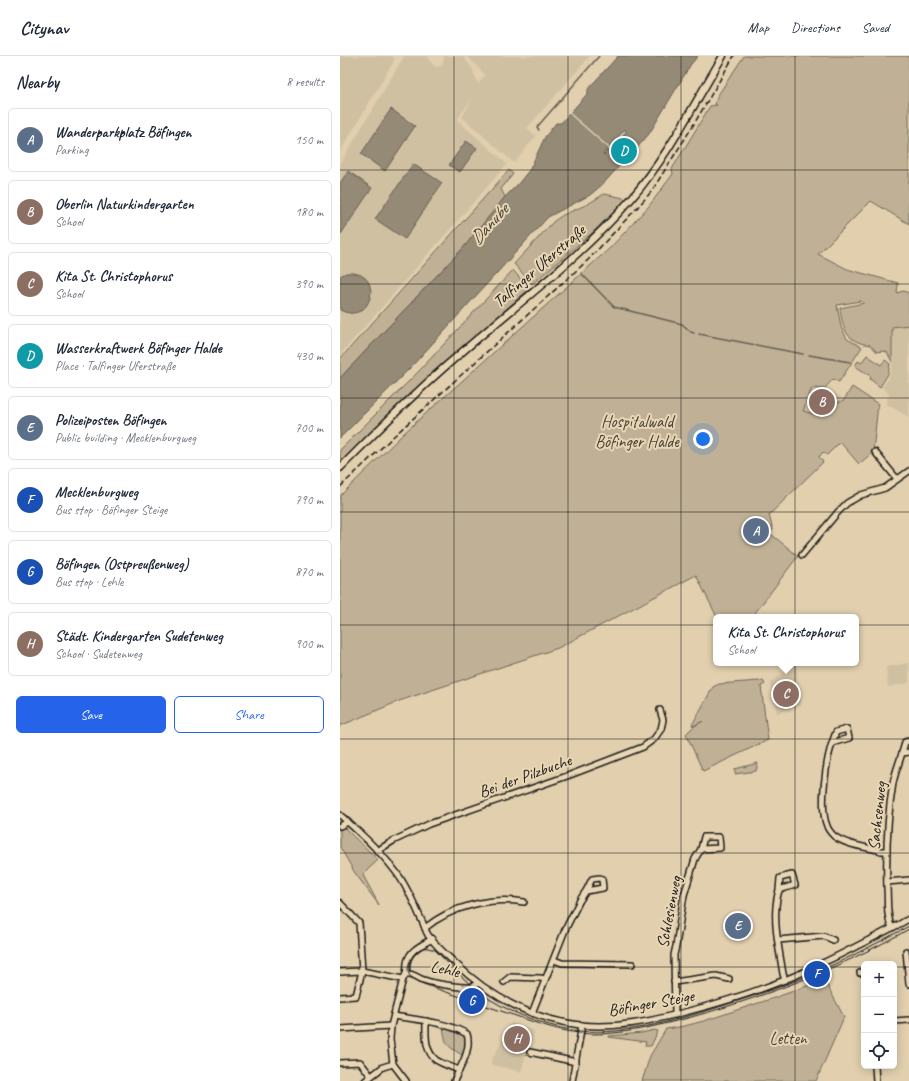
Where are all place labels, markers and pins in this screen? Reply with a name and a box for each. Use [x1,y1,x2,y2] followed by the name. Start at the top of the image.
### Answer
[611,136,637,166] pin: D
[809,387,835,417] pin: B
[743,516,769,546] pin: A
[773,679,799,709] pin: C
[725,911,751,941] pin: E
[804,959,830,989] pin: F
[459,986,485,1016] pin: G
[504,1024,530,1054] pin: H

